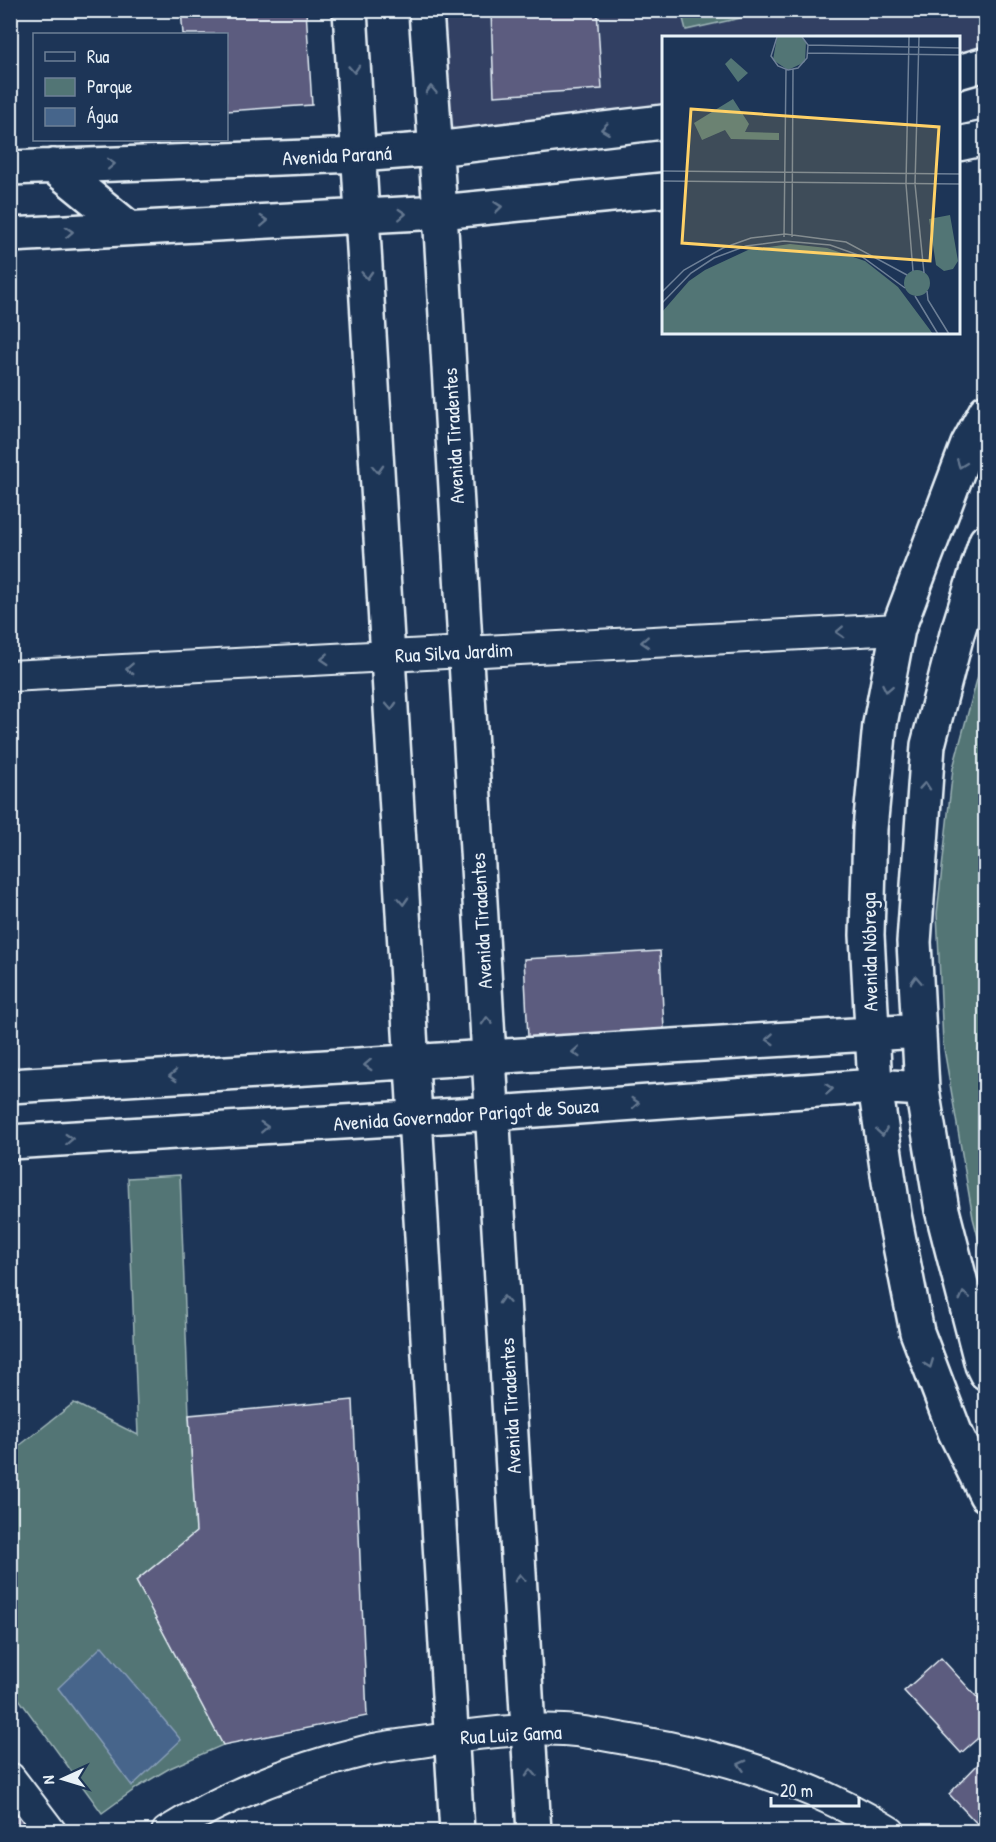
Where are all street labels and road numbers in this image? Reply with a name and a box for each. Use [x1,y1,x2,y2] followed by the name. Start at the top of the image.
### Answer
[282,139,392,171] street label: Avenida Paraná
[436,367,470,505] street label: Avenida Tiradentes
[394,635,514,669] street label: Rua Silva Jardim
[464,852,498,990] street label: Avenida Tiradentes
[854,892,884,1012] street label: Avenida Nóbrega
[332,1091,600,1137] street label: Avenida Governador Parigot de Souza
[493,1337,527,1475] street label: Avenida Tiradentes
[460,1718,563,1750] street label: Rua Luiz Gama

